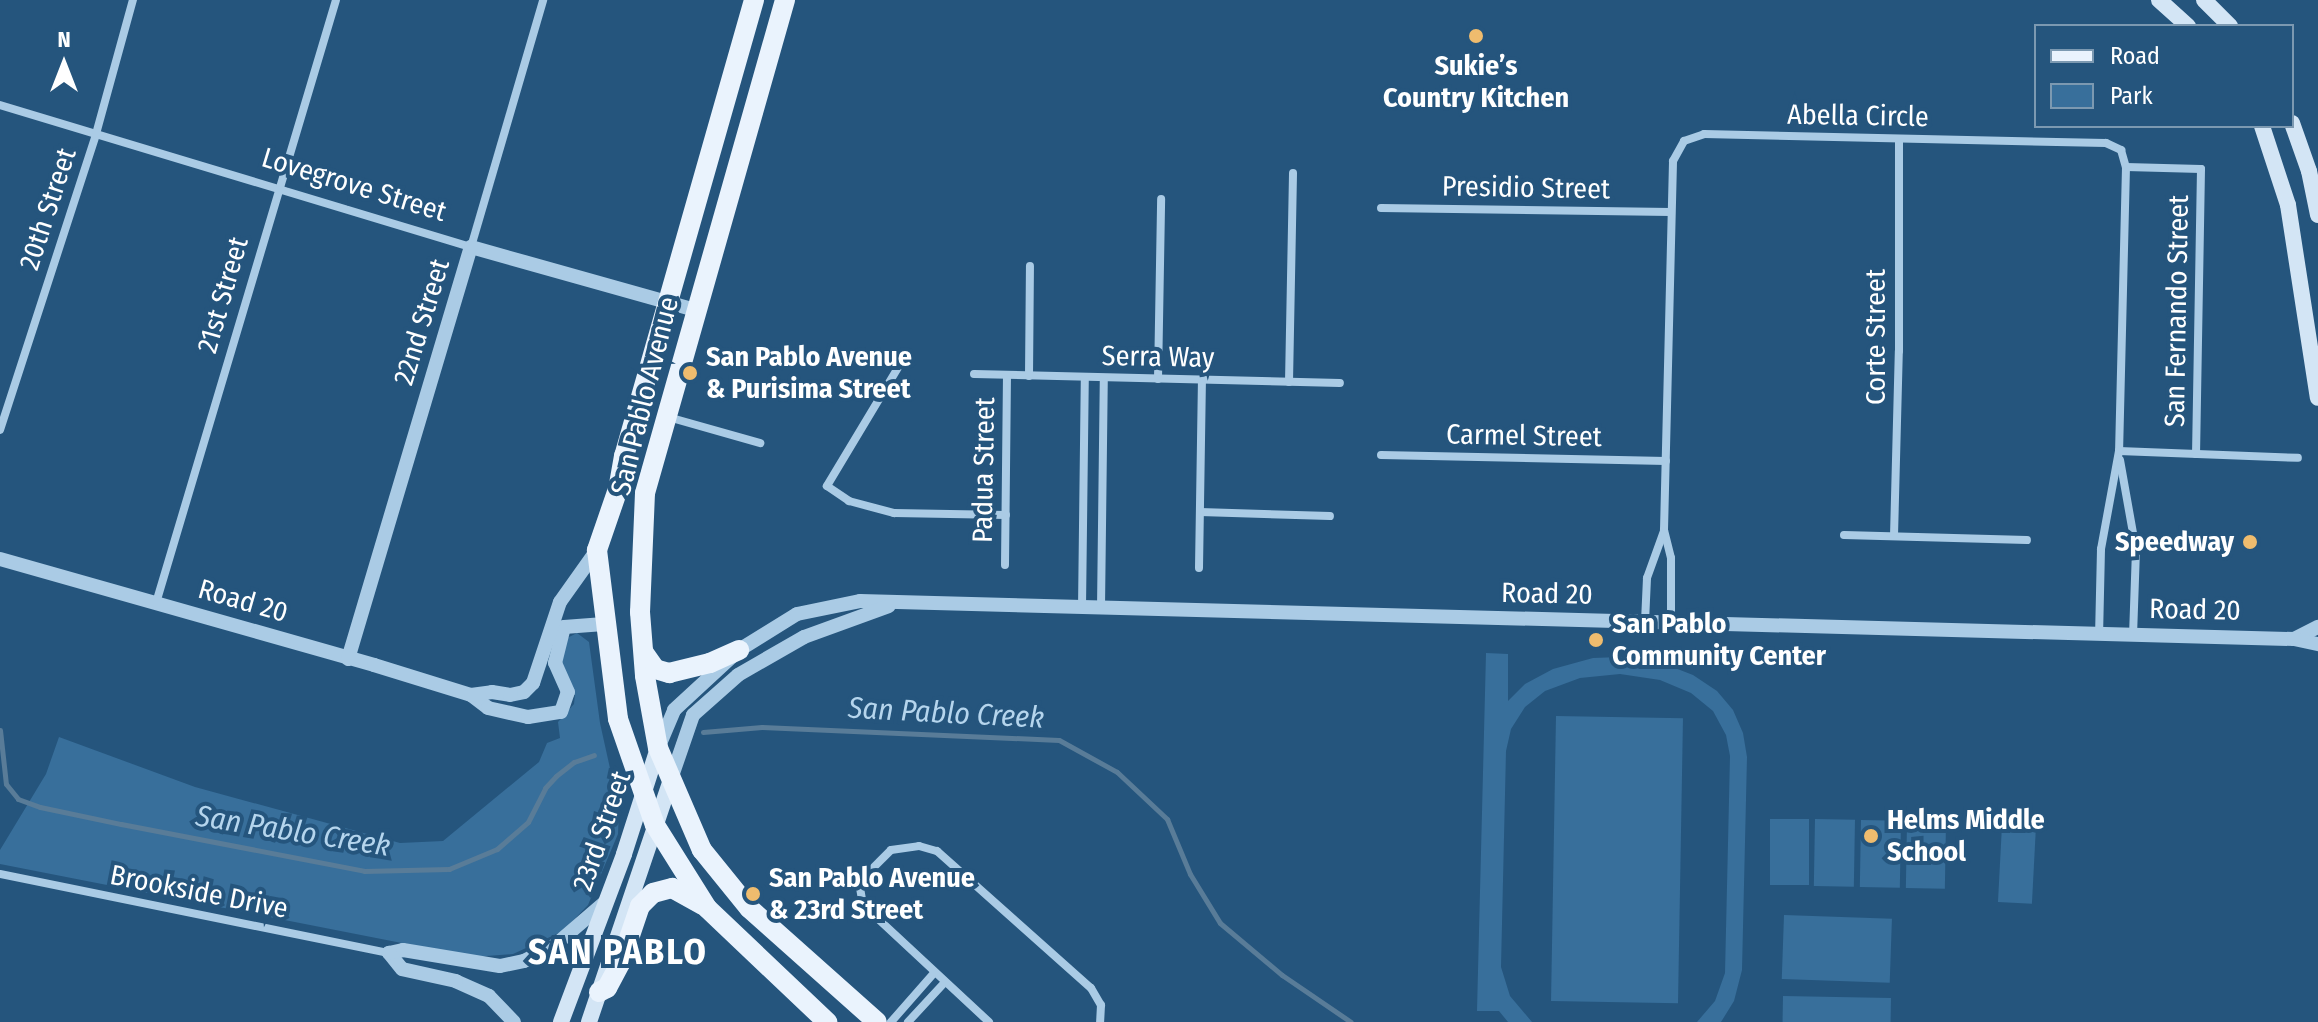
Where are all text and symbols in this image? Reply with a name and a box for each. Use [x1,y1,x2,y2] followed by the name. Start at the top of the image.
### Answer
[24,24,104,104] north arrow
[2034,24,2294,128] legend
[57,26,71,53] text: N
[1467,27,1485,45] marker: Sukie’s Country Kitchen
[2110,42,2160,70] text: Road
[1383,49,1569,115] place label: Sukie’s Country Kitchen
[2110,82,2153,110] text: Park
[1787,98,1929,134] street label: Abella Circle
[258,141,450,229] street label: Lovegrove Street
[13,144,83,274] street label: 20th Street
[1442,170,1610,206] street label: Presidio Street
[2158,195,2196,427] street label: San Fernando Street
[190,233,256,357] street label: 21st Street
[387,255,457,389] street label: 22nd Street
[1859,269,1893,405] street label: Corte Street
[604,293,686,499] street label: San Pablo Avenue
[1101,339,1215,375] street label: Serra Way
[706,340,912,406] place label: San Pablo Avenue & Purisima Street
[681,364,699,382] marker: San Pablo Avenue & Purisima Street
[966,397,1002,543] street label: Padua Street
[1446,418,1602,454] street label: Carmel Street
[2115,525,2234,559] place label: Speedway
[2241,533,2259,551] marker: Speedway
[194,572,292,630] street label: Road 20
[1501,576,1593,612] street label: Road 20
[2149,592,2241,628] street label: Road 20
[1612,607,1826,673] place label: San Pablo Community Center
[1587,631,1605,649] marker: San Pablo Community Center
[847,690,1045,736] water label: San Pablo Creek
[566,767,638,895] street label: 23rd Street
[193,798,393,864] water label: San Pablo Creek
[1887,803,2045,869] place label: Helms Middle School
[1862,827,1880,845] marker: Helms Middle School
[107,858,291,926] street label: Brookside Drive
[769,861,975,927] place label: San Pablo Avenue & 23rd Street
[744,885,762,903] marker: San Pablo Avenue & 23rd Street
[528,931,708,975] district label: SAN PABLO

